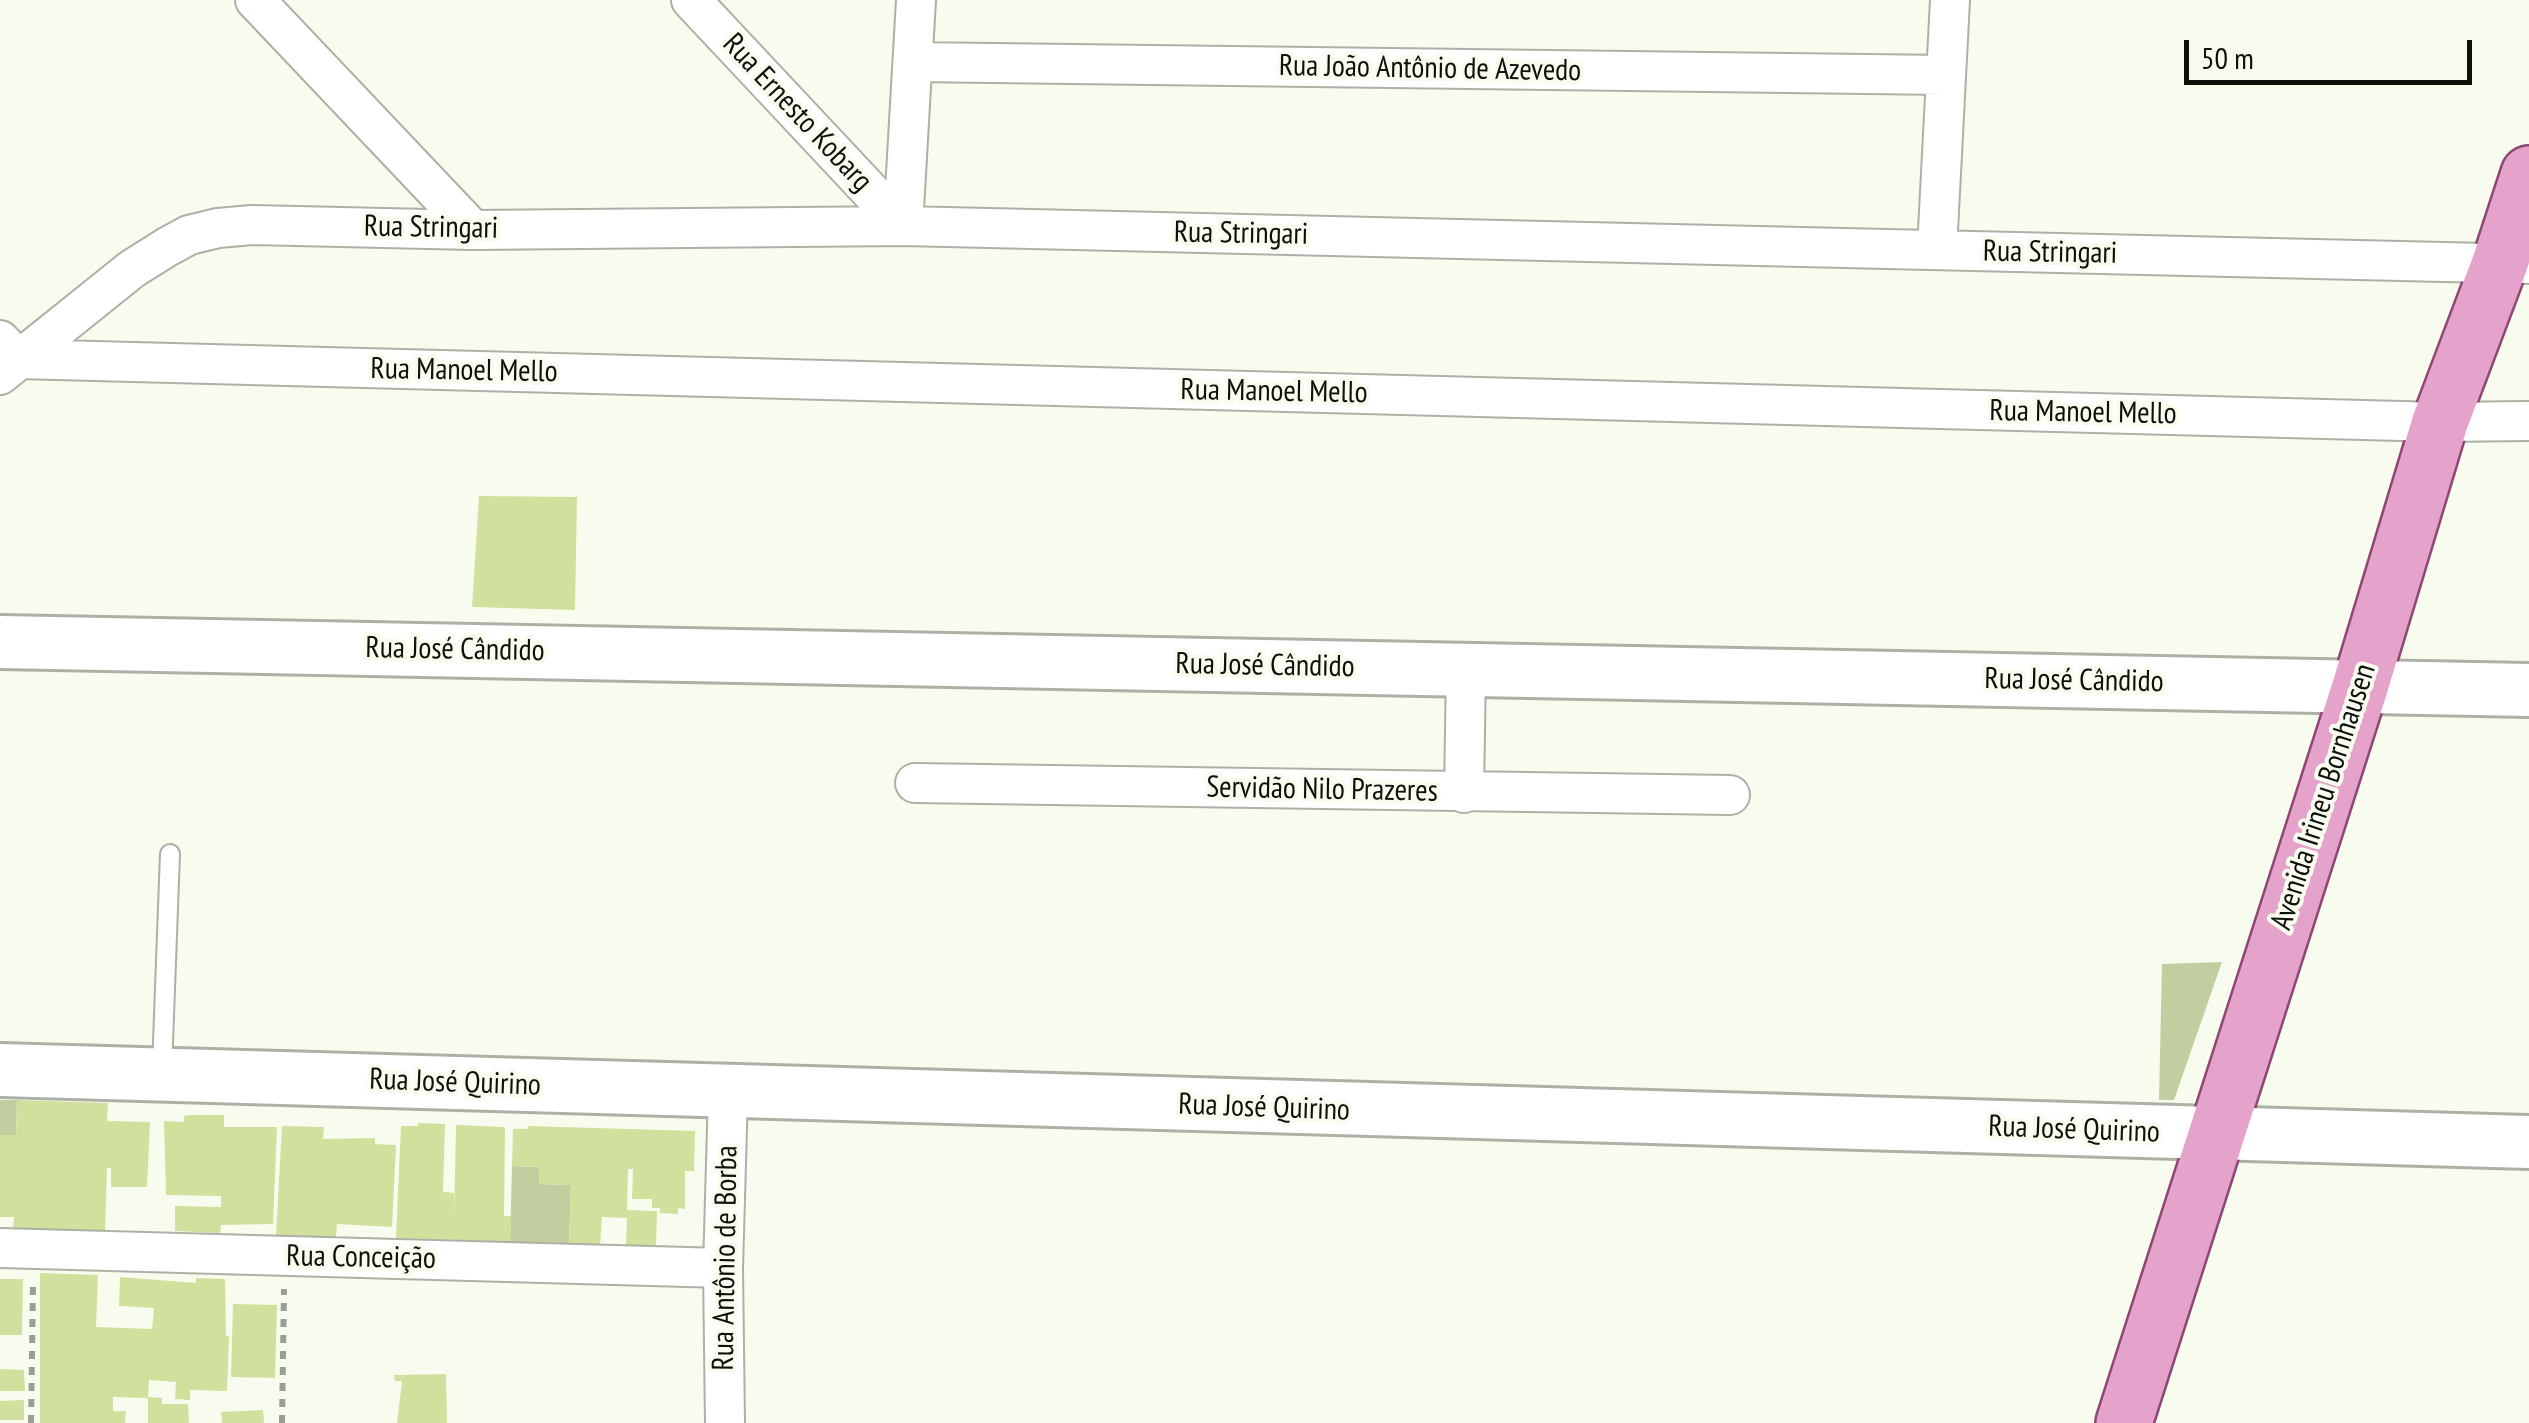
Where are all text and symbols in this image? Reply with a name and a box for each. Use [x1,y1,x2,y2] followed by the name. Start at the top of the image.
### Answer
[2189,20,2476,82] scale bar
[715,27,879,199] street label: Rua Ernesto Kobarg
[2201,38,2254,77] text: 50 m
[1279,48,1581,90] street label: Rua João Antônio de Azevedo
[363,209,499,247] street label: Rua Stringari
[1173,215,1309,253] street label: Rua Stringari
[1982,234,2118,272] street label: Rua Stringari
[370,351,558,391] street label: Rua Manoel Mello
[1180,372,1368,412] street label: Rua Manoel Mello
[1989,393,2177,433] street label: Rua Manoel Mello
[365,630,545,670] street label: Rua José Cândido
[1175,646,1355,686] street label: Rua José Cândido
[2264,660,2384,934] street label: Avenida Irineu Bornhausen
[1984,661,2164,701] street label: Rua José Cândido
[1206,770,1438,810] street label: Servidão Nilo Prazeres
[369,1062,541,1104] street label: Rua José Quirino
[1178,1087,1350,1129] street label: Rua José Quirino
[1988,1109,2160,1151] street label: Rua José Quirino
[706,1145,746,1371] street label: Rua Antônio de Borba
[286,1239,436,1277] street label: Rua Conceição

